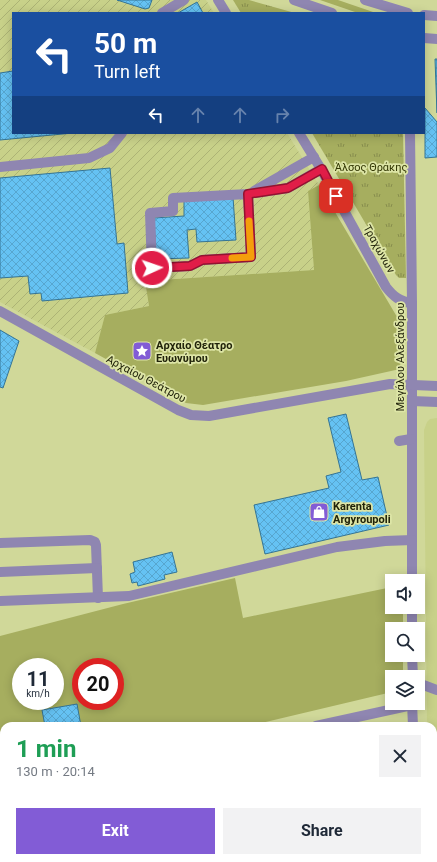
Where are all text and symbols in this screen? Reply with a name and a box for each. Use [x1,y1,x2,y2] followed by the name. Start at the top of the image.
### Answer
[94,27,157,60] text: 50 m
[28,28,80,80] icon: left
[94,61,160,82] text: Turn left
[145,104,167,126] icon: left
[187,104,209,126] icon: ahead
[229,104,251,126] icon: ahead
[271,104,293,126] icon: right
[335,161,407,174] park label: Άλσος Θράκης
[319,179,353,213] pin
[325,185,347,207] icon: arrive
[360,223,398,276] street label: Τραχώνων
[131,247,173,289] position arrow
[394,302,407,412] street label: Μεγάλου Αλεξάνδρου
[156,339,232,365] place label: Αρχαίο Θέατρο Ευωνύμου
[131,340,153,362] place icon: Αρχαίο Θέατρο Ευωνύμου
[104,353,188,405] street label: Αρχαίου Θεάτρου
[333,500,391,526] place label: Karenta Argyroupoli
[308,501,330,523] shop icon: Karenta Argyroupoli
[385,574,425,710] map controls
[385,574,425,614] button: sound
[385,622,425,662] button: search
[72,658,124,710] speed limit sign: 20
[27,667,49,691] text: 11
[385,670,425,710] button: layers
[26,688,50,699] text: km/h
[16,735,76,763] text: 1 min
[379,735,421,777] button: close
[16,764,95,779] text: 130 m · 20:14
[16,808,215,854] button: Exit
[223,808,421,854] button: Share

